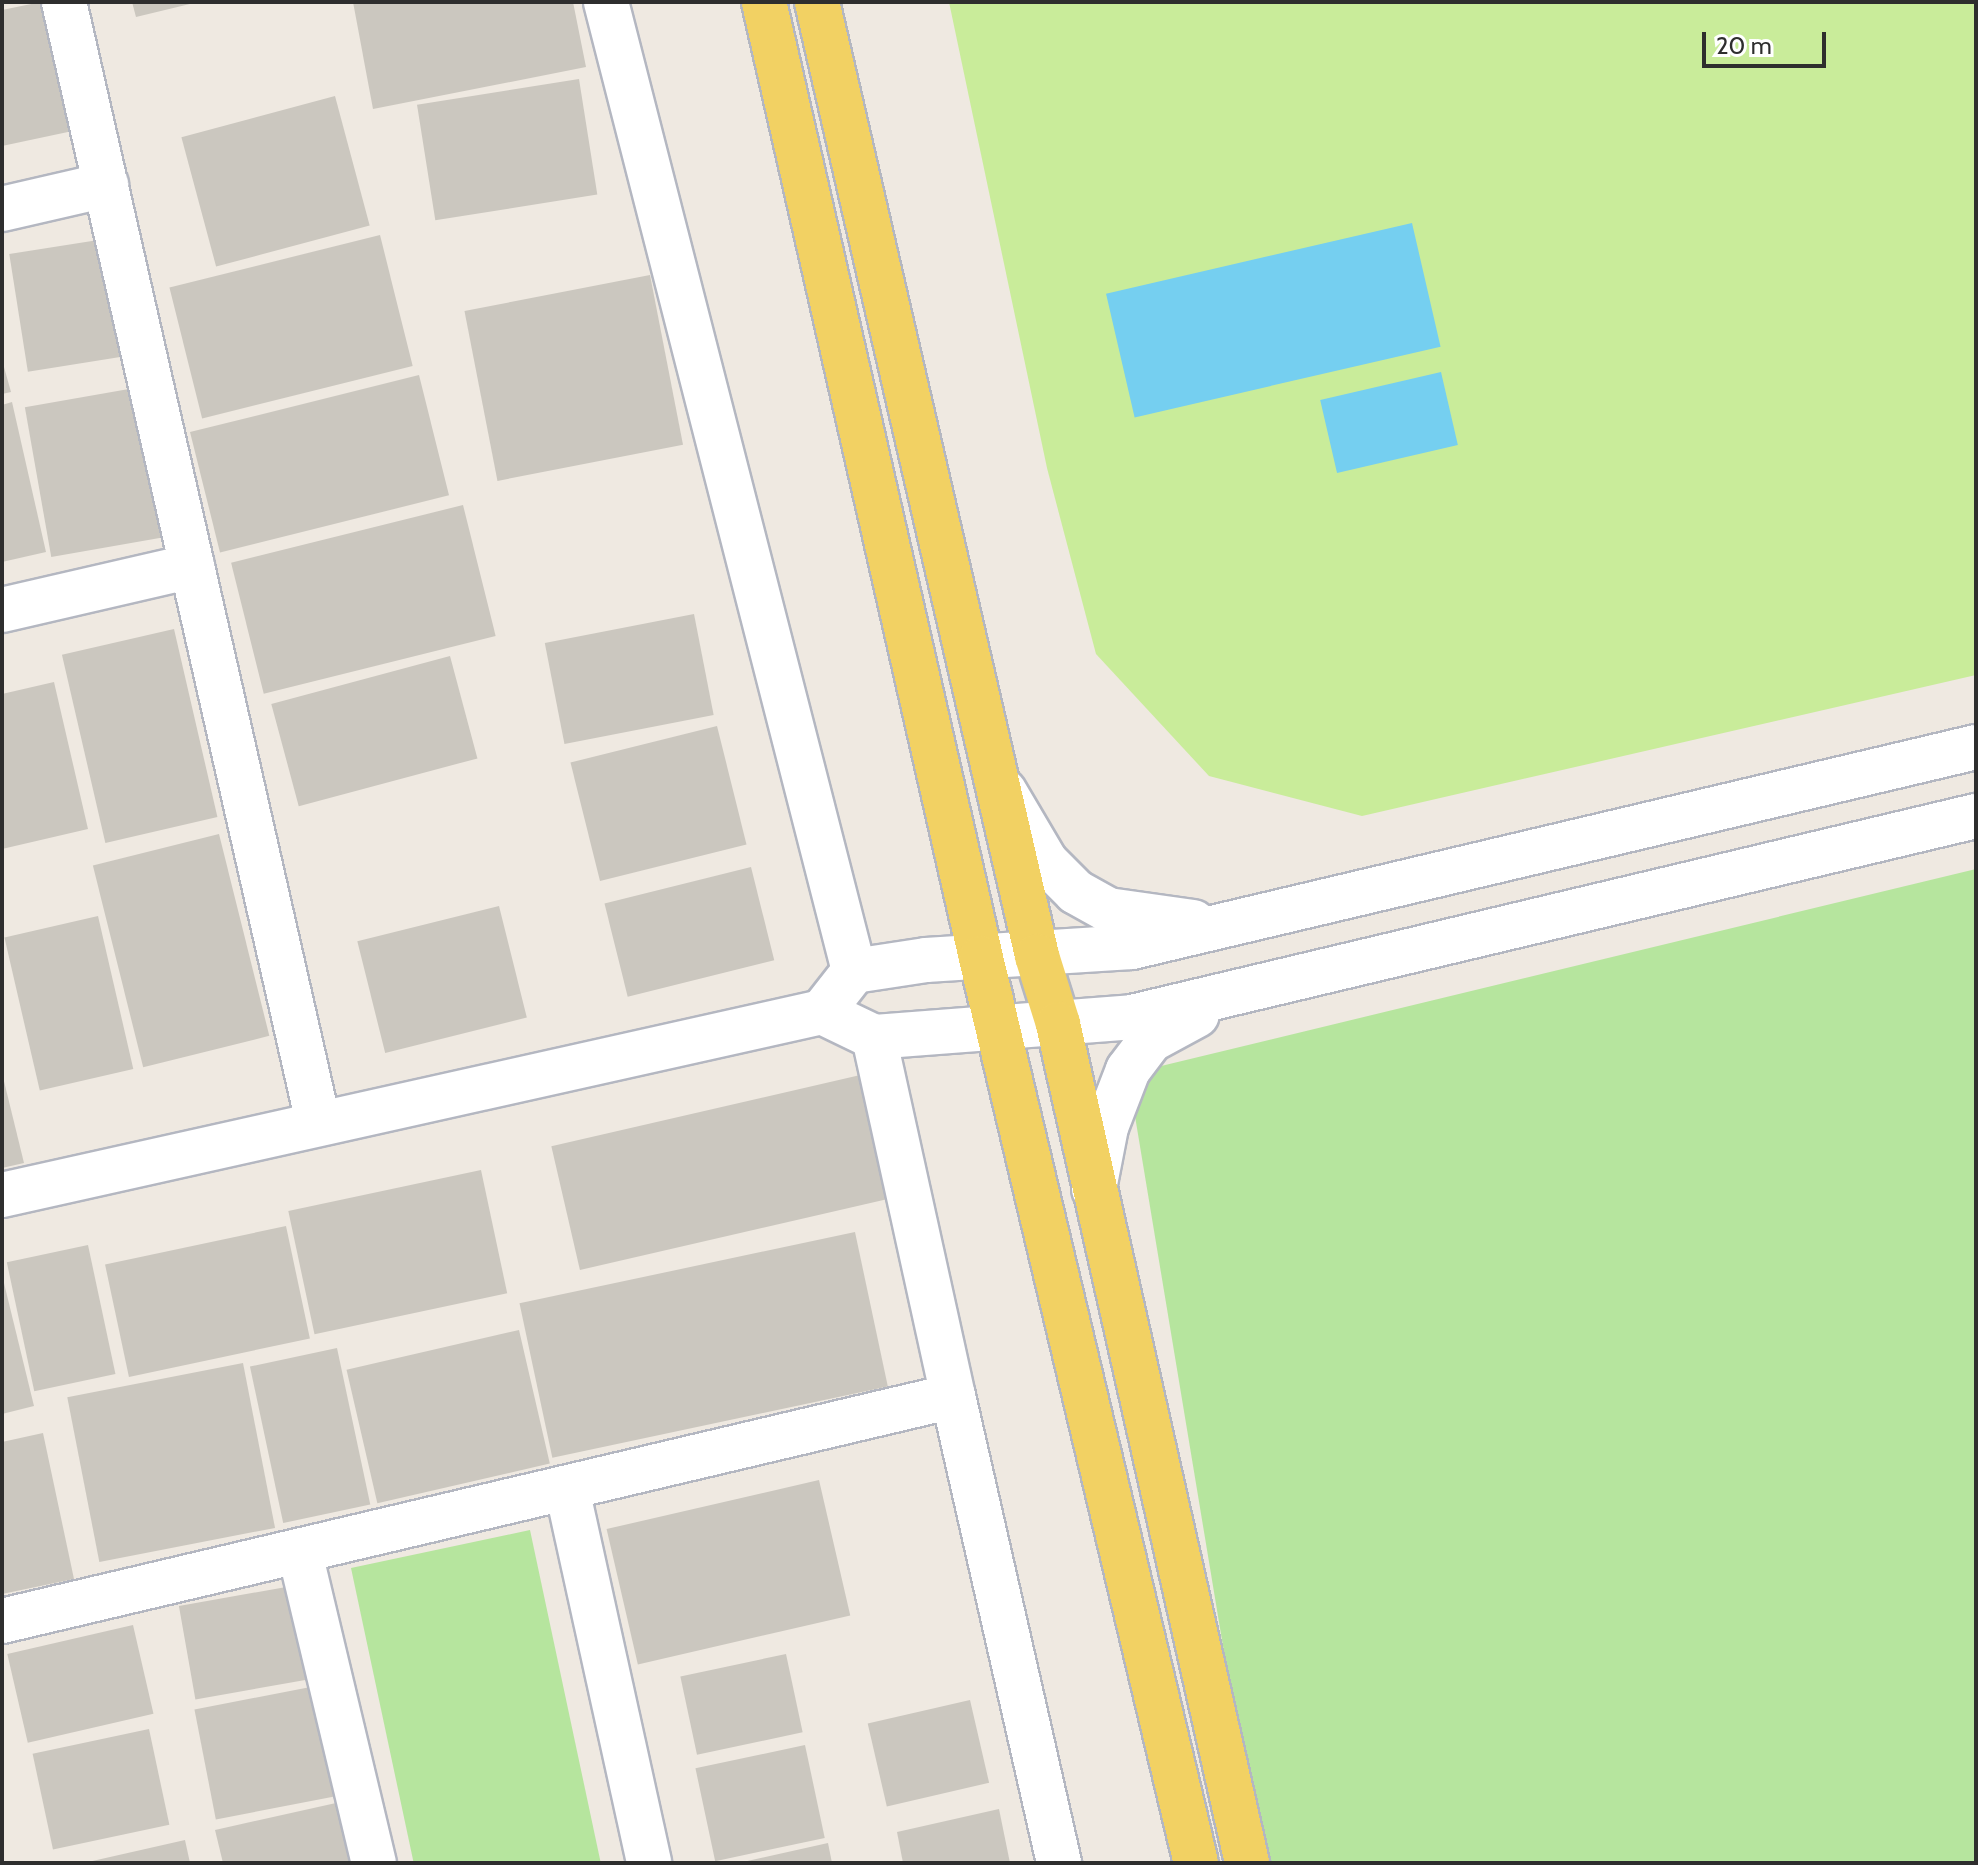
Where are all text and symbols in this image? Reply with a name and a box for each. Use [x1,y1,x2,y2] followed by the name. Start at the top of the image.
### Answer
[1706,16,1830,66] scale bar
[1716,31,1772,60] text: 20 m

